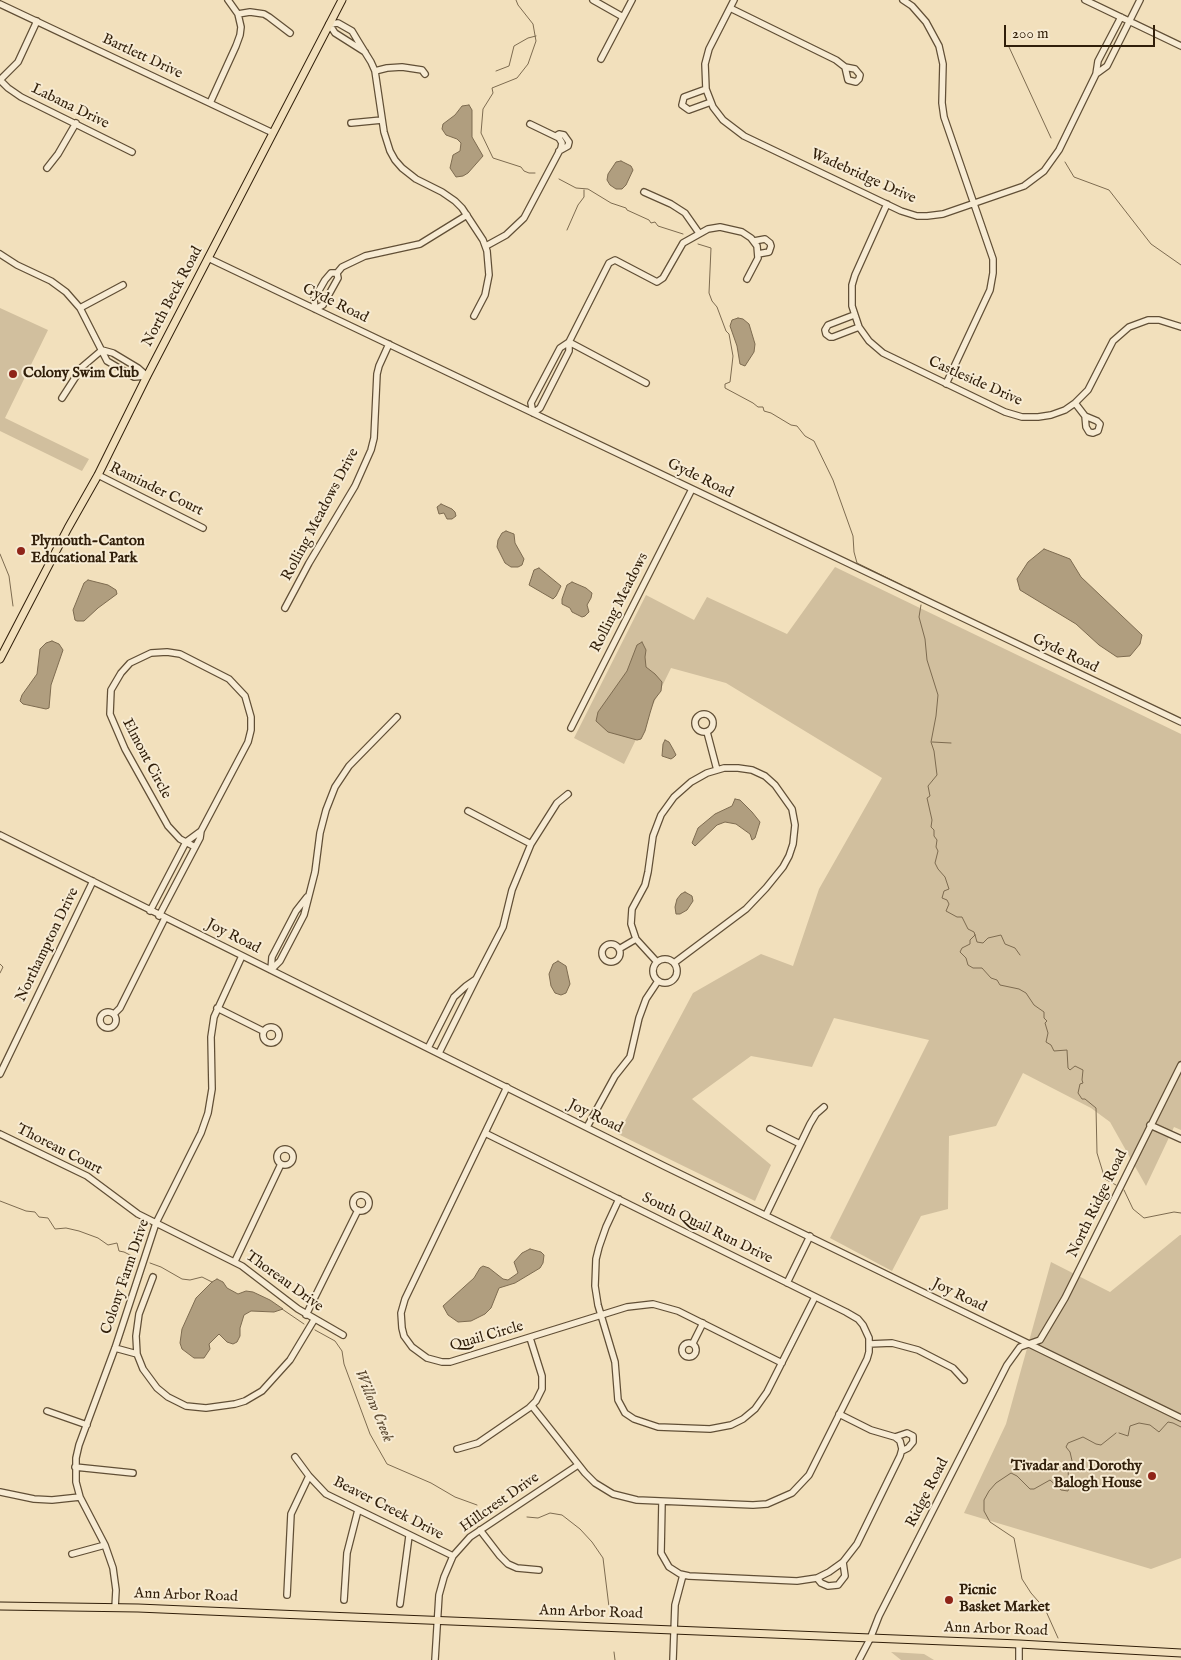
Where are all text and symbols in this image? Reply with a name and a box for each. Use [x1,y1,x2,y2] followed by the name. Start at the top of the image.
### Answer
[1006,15,1157,47] scale bar
[1012,24,1049,43] text: 200 m
[99,31,185,83] street label: Bartlett Drive
[28,80,112,134] street label: Labana Drive
[808,146,918,208] street label: Wadebridge Drive
[139,244,207,350] street label: North Beck Road
[299,280,371,328] street label: Gyde Road
[925,353,1025,411] street label: Castleside Drive
[23,365,139,383] place label: Colony Swim Club
[7,368,19,380] marker: Colony Swim Club
[278,446,364,584] street label: Rolling Meadows Drive
[664,455,736,503] street label: Gyde Road
[106,459,206,521] street label: Raminder Court
[31,533,145,568] place label: Plymouth-Canton Educational Park
[15,545,27,557] marker: Plymouth-Canton Educational Park
[587,550,653,656] street label: Rolling Meadows
[1029,630,1101,678] street label: Gyde Road
[117,716,175,802] street label: Elmont Circle
[13,885,83,1005] street label: Northampton Drive
[203,916,263,958] street label: Joy Road
[565,1096,625,1138] street label: Joy Road
[13,1121,105,1179] street label: Thoreau Court
[1064,1147,1132,1261] street label: North Ridge Road
[639,1190,775,1268] street label: South Quail Run Drive
[98,1217,154,1337] street label: Colony Farm Drive
[242,1248,326,1316] street label: Thoreau Drive
[929,1275,989,1317] street label: Joy Road
[448,1318,526,1356] street label: Quail Circle
[349,1367,397,1445] water label: Willow Creek
[903,1455,953,1531] street label: Ridge Road
[1011,1458,1142,1493] place label: Tivadar and Dorothy Balogh House
[457,1469,543,1537] street label: Hillcrest Drive
[1146,1470,1158,1482] marker: Tivadar and Dorothy Balogh House
[330,1473,446,1545] street label: Beaver Creek Drive
[959,1582,1050,1617] place label: Picnic Basket Market
[134,1585,238,1607] street label: Ann Arbor Road
[943,1594,955,1606] marker: Picnic Basket Market
[539,1602,643,1624] street label: Ann Arbor Road
[944,1619,1048,1641] street label: Ann Arbor Road

